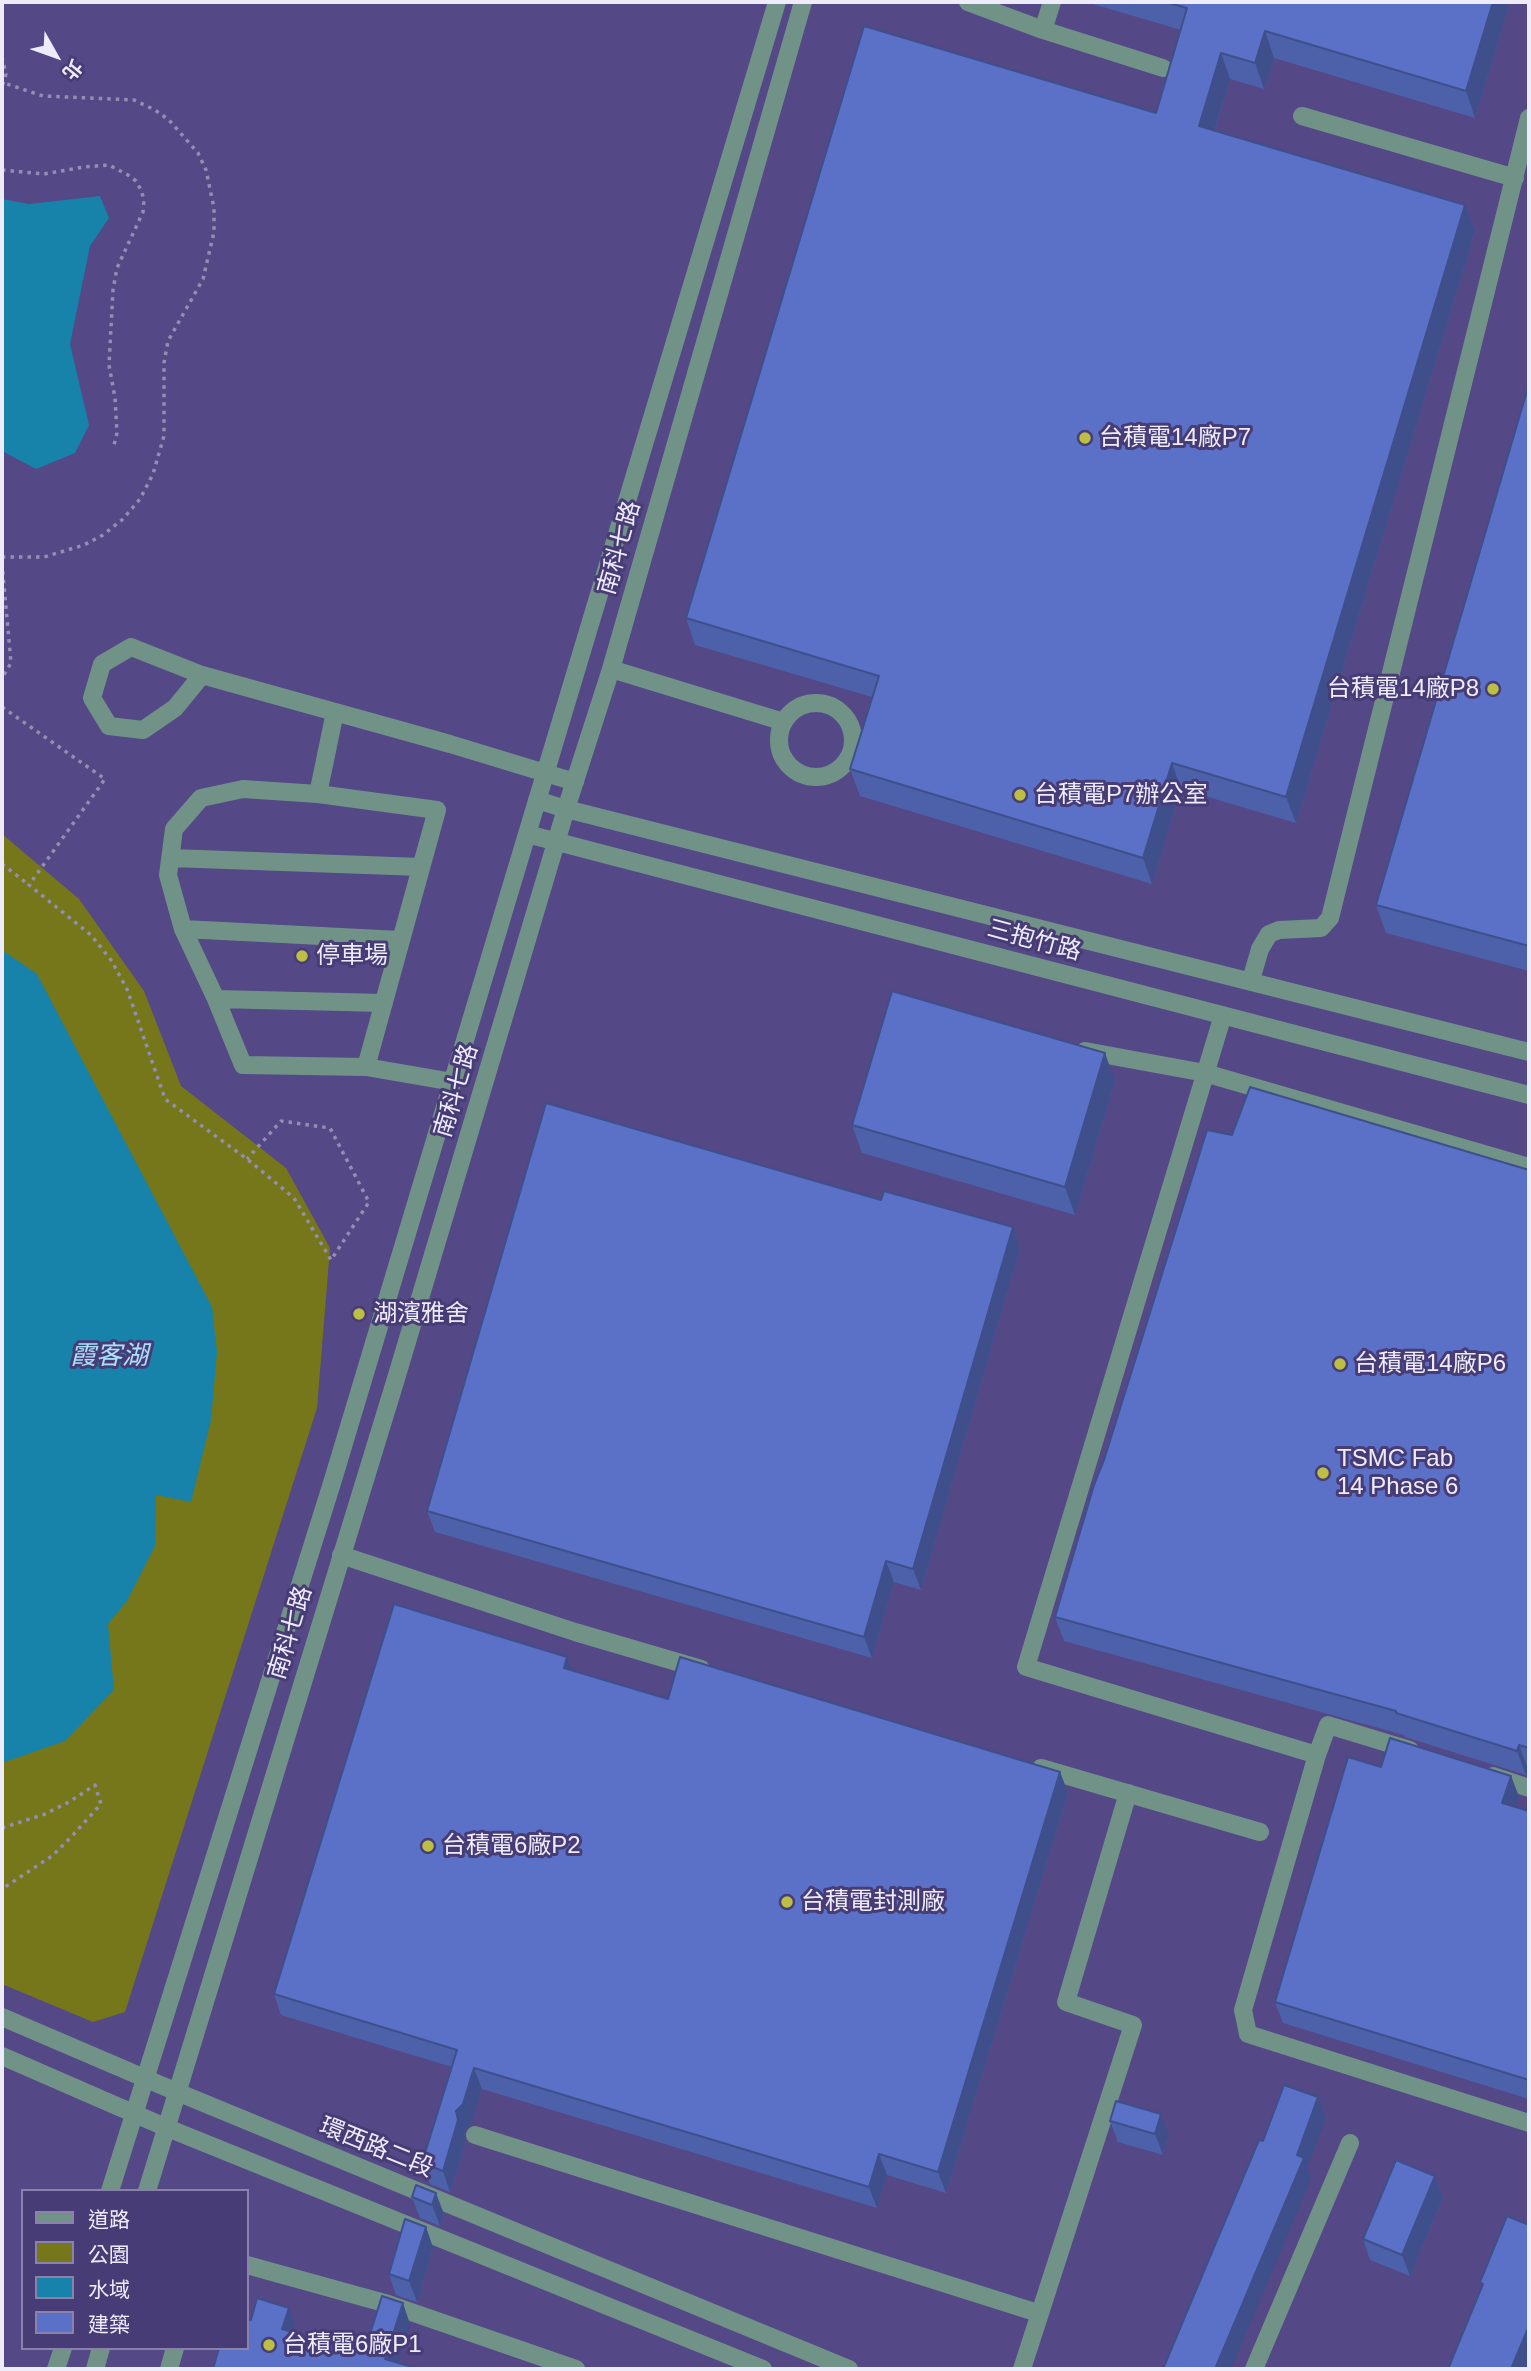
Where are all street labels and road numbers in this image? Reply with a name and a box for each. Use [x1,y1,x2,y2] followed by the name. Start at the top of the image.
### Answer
[593,498,647,598] street label: 南科七路
[984,915,1084,967] street label: 三抱竹路
[429,1041,485,1141] street label: 南科七路
[263,1583,319,1683] street label: 南科七路
[315,2112,437,2184] street label: 環西路二段

